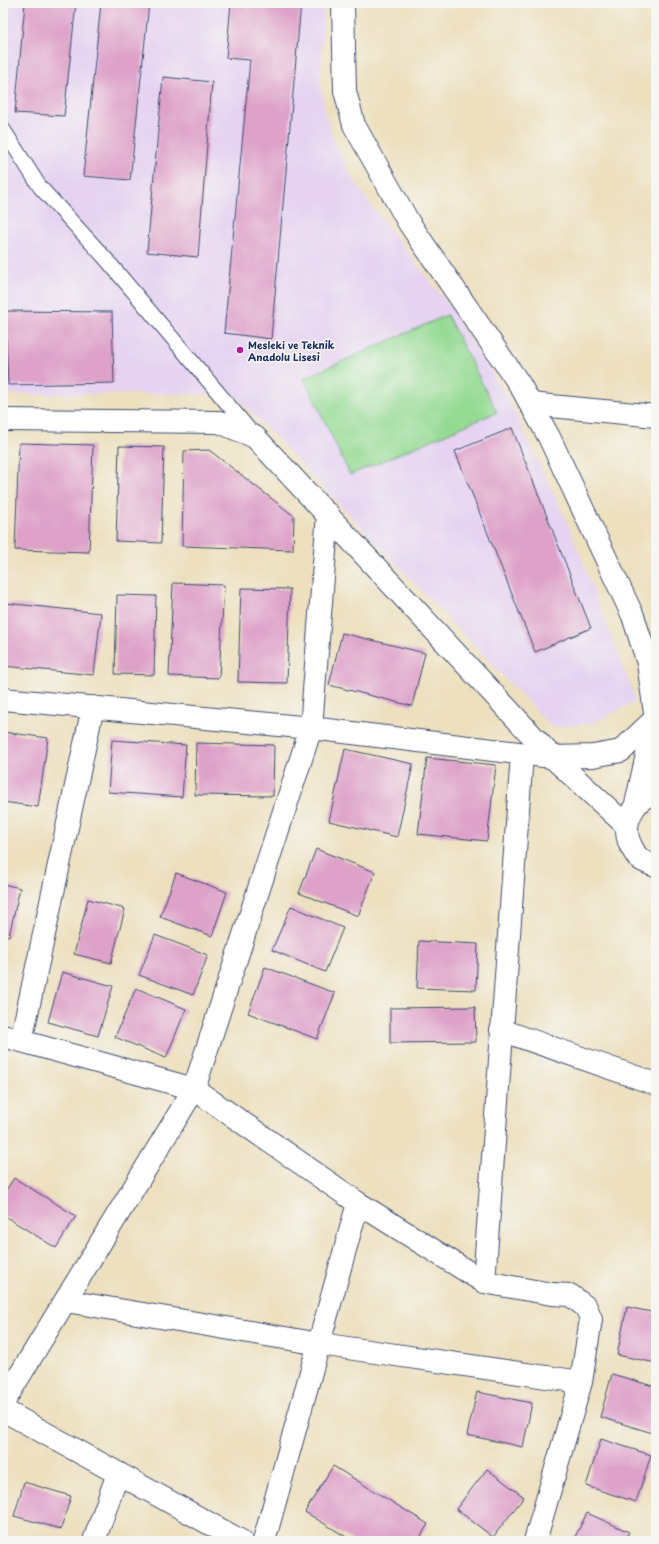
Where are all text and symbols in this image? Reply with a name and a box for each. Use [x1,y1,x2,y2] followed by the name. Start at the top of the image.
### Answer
[248,337,335,364] place label: Mesleki ve Teknik Anadolu Lisesi
[235,345,245,355] marker: Mesleki ve Teknik Anadolu Lisesi

